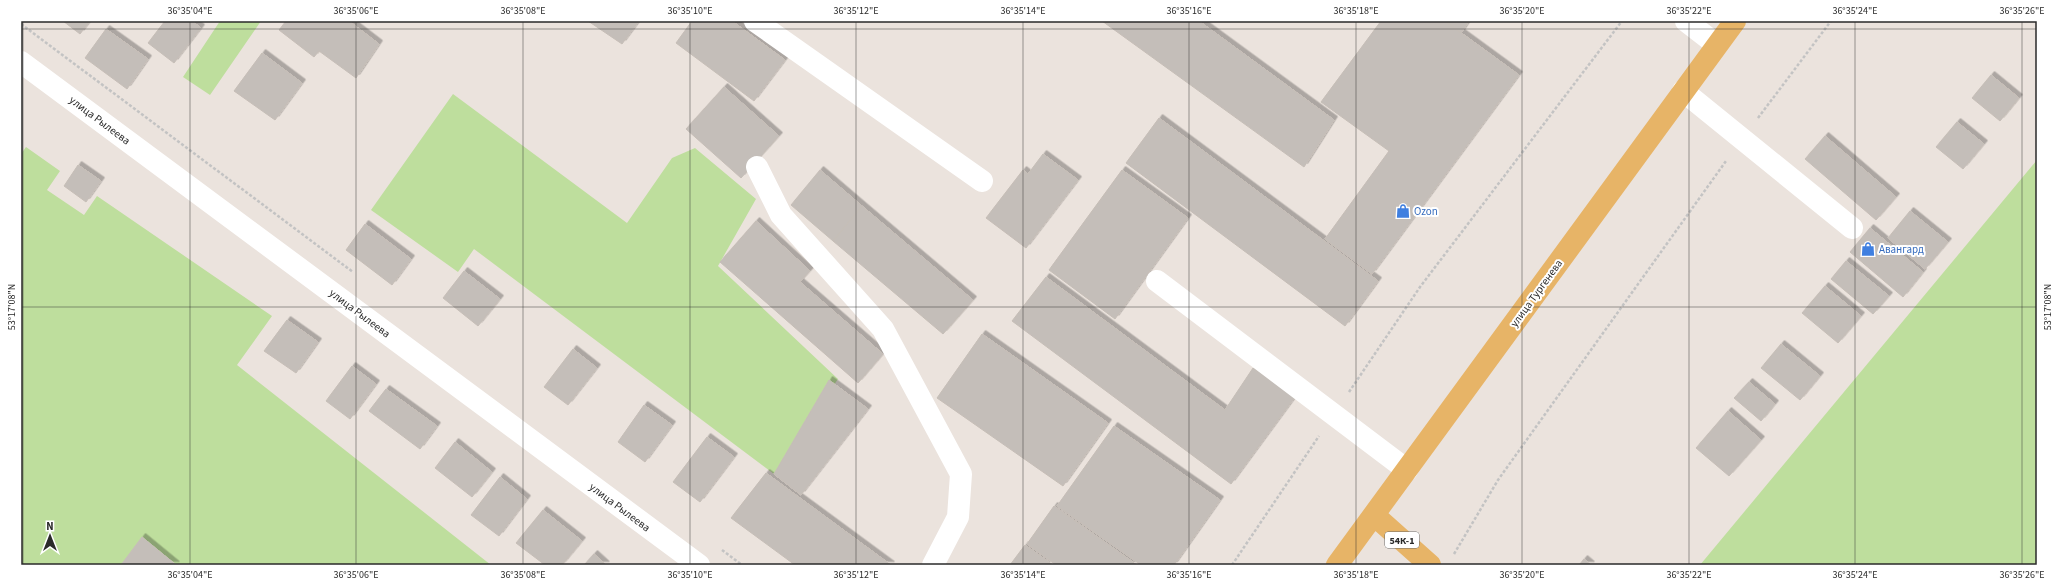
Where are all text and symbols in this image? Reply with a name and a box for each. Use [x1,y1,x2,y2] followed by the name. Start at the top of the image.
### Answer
[167,4,213,18] text: 36°35'04"E
[333,4,379,18] text: 36°35'06"E
[500,4,546,18] text: 36°35'08"E
[667,4,713,18] text: 36°35'10"E
[833,4,879,18] text: 36°35'12"E
[1000,4,1046,18] text: 36°35'14"E
[1166,4,1212,18] text: 36°35'16"E
[1333,4,1379,18] text: 36°35'18"E
[1499,4,1545,18] text: 36°35'20"E
[1666,4,1712,18] text: 36°35'22"E
[1832,4,1878,18] text: 36°35'24"E
[1999,4,2045,18] text: 36°35'26"E
[66,93,133,148] street label: улица Рылеева
[1395,203,1411,219] shop icon: Ozon
[1414,204,1438,219] place label: Ozon
[1860,241,1876,257] shop icon: Авангард
[1879,242,1924,257] place label: Авангард
[1507,256,1566,330] street label: улица Тургенева
[5,284,19,330] text: 53°17'08"N
[2041,284,2055,330] text: 53°17'08"N
[326,286,393,341] street label: улица Рылеева
[586,480,653,535] street label: улица Рылеева
[30,516,70,556] north arrow
[46,519,54,534] text: N
[1385,532,1419,548] road number: 54К-1
[167,568,213,582] text: 36°35'04"E
[333,568,379,582] text: 36°35'06"E
[500,568,546,582] text: 36°35'08"E
[667,568,713,582] text: 36°35'10"E
[833,568,879,582] text: 36°35'12"E
[1000,568,1046,582] text: 36°35'14"E
[1166,568,1212,582] text: 36°35'16"E
[1333,568,1379,582] text: 36°35'18"E
[1499,568,1545,582] text: 36°35'20"E
[1666,568,1712,582] text: 36°35'22"E
[1832,568,1878,582] text: 36°35'24"E
[1999,568,2045,582] text: 36°35'26"E

